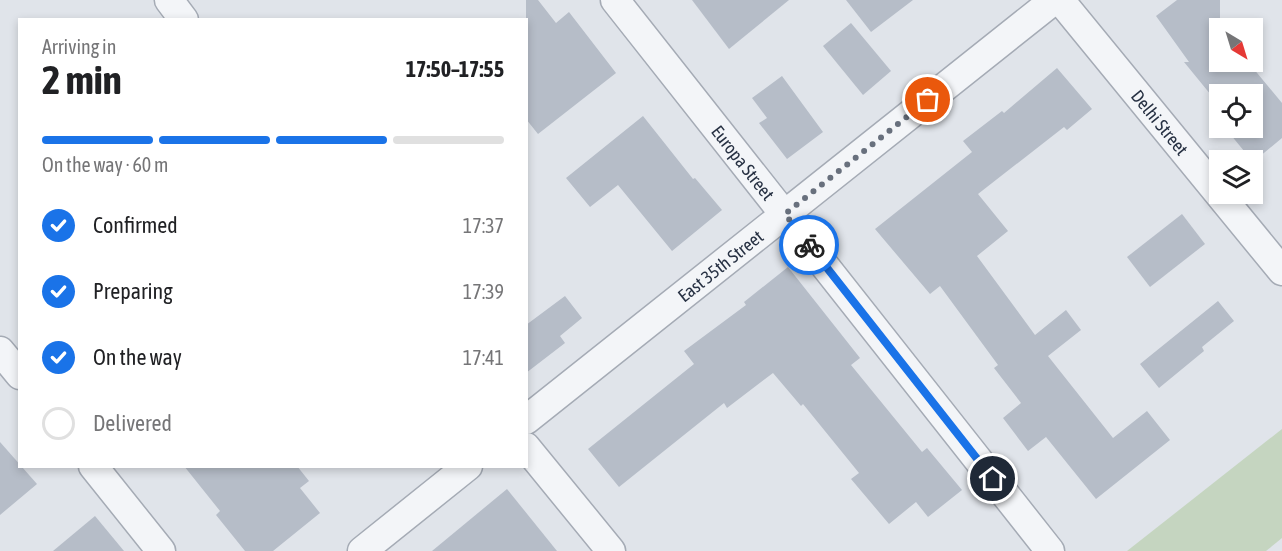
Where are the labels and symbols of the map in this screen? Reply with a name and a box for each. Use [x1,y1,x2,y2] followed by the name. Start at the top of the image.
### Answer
[1209,18,1263,72] north arrow
[902,74,953,125] pin
[1127,85,1193,159] street label: Delhi Street
[707,121,779,204] street label: Europa Street
[779,215,839,275] courier
[673,225,767,306] street label: East 35th Street
[967,453,1018,504] pin

